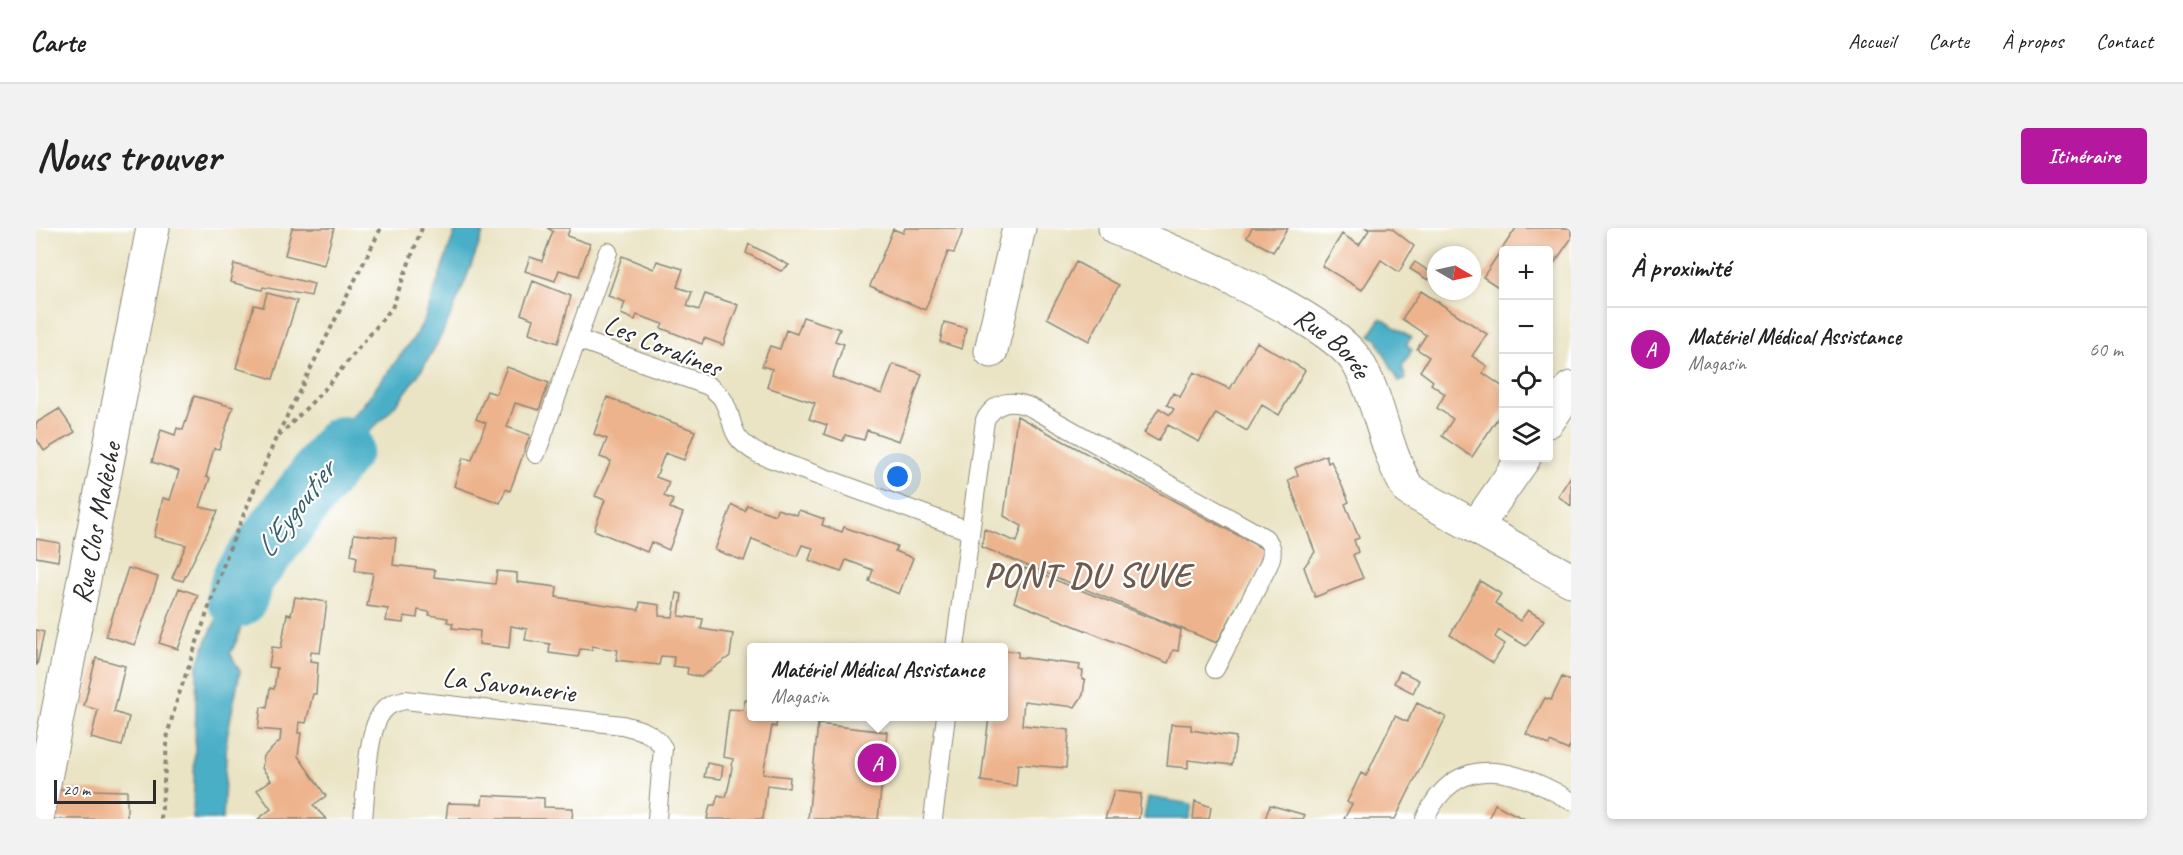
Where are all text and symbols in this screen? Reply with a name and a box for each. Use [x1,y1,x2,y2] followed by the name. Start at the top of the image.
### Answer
[30,24,85,59] text: Carte
[1848,28,1896,54] text: Accueil
[1929,28,1969,54] text: Carte
[2002,28,2063,54] text: À propos
[2096,28,2153,54] text: Contact
[2021,128,2147,184] button: Itinéraire
[36,130,220,183] text: Nous trouver
[1427,246,1481,300] north arrow
[1499,246,1553,462] map controls
[1499,246,1553,300] button: +
[1631,251,1730,284] text: À proximité
[1288,299,1381,385] street label: Rue Borée
[1499,300,1553,354] button: −
[599,306,729,386] street label: Les Coralines
[1688,323,1901,351] text: Matériel Médical Assistance
[1645,337,1656,362] text: A
[2089,337,2123,362] text: 60 m
[1688,351,1746,376] text: Magasin
[1499,354,1553,408] button: locate
[1499,408,1553,462] button: layers
[63,438,129,606] street label: Rue Clos Malèche
[247,449,347,565] water label: L'Eygoutier
[883,462,912,491] your location
[984,553,1195,596] district label: PONT DU SUVE
[747,643,1008,721] popup
[771,656,984,684] text: Matériel Médical Assistance
[440,659,579,710] street label: La Savonnerie
[771,684,829,709] text: Magasin
[858,740,896,786] pin: A
[54,777,156,804] scale bar
[63,780,90,800] text: 20 m

